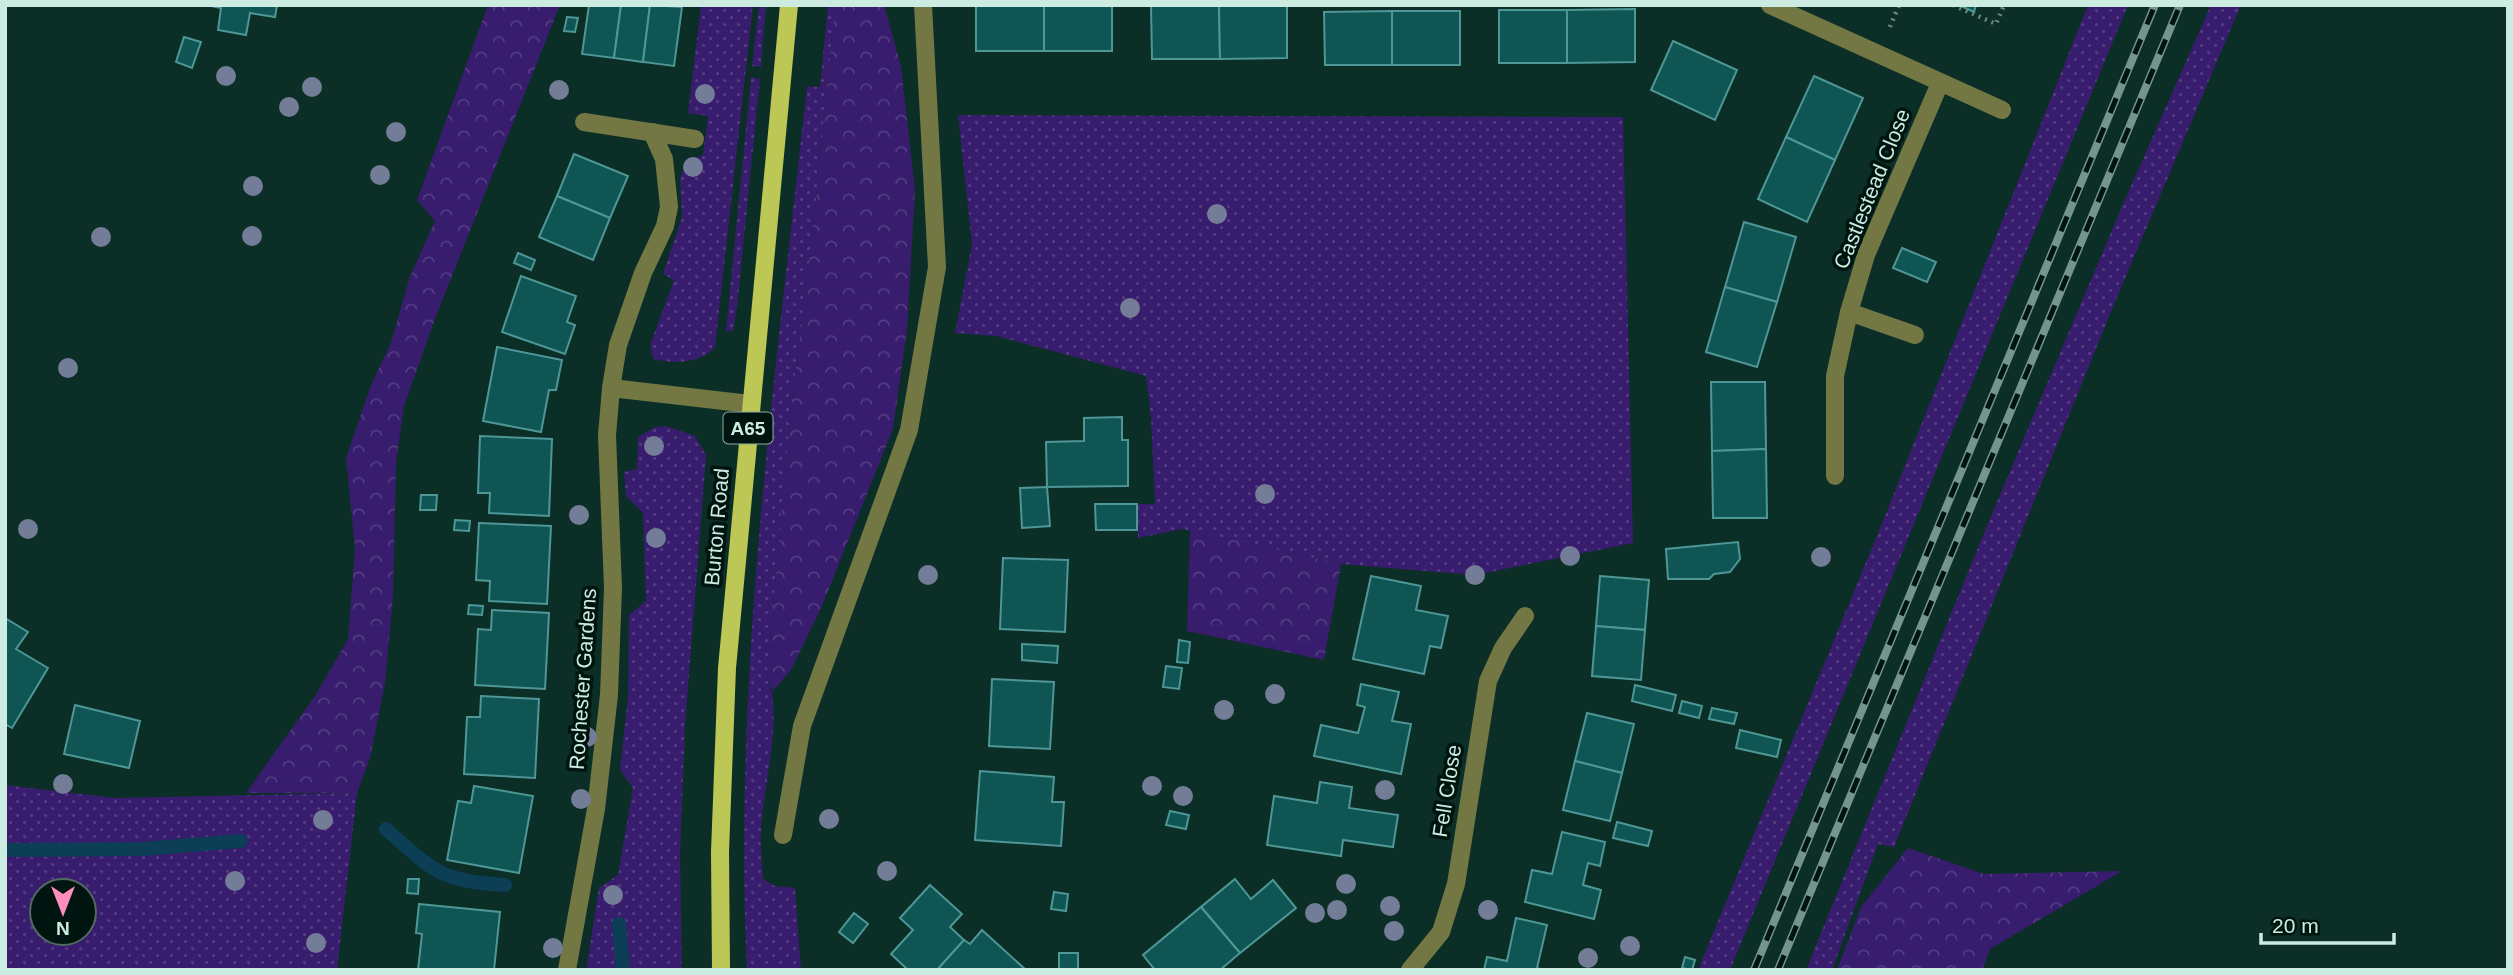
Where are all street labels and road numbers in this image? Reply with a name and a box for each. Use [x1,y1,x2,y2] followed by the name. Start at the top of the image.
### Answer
[1829,105,1914,272] street label: Castlestead Close
[724,412,772,444] road number: A65
[700,467,733,587] street label: Burton Road
[565,587,600,771] street label: Rochester Gardens
[1428,743,1465,839] street label: Fell Close

